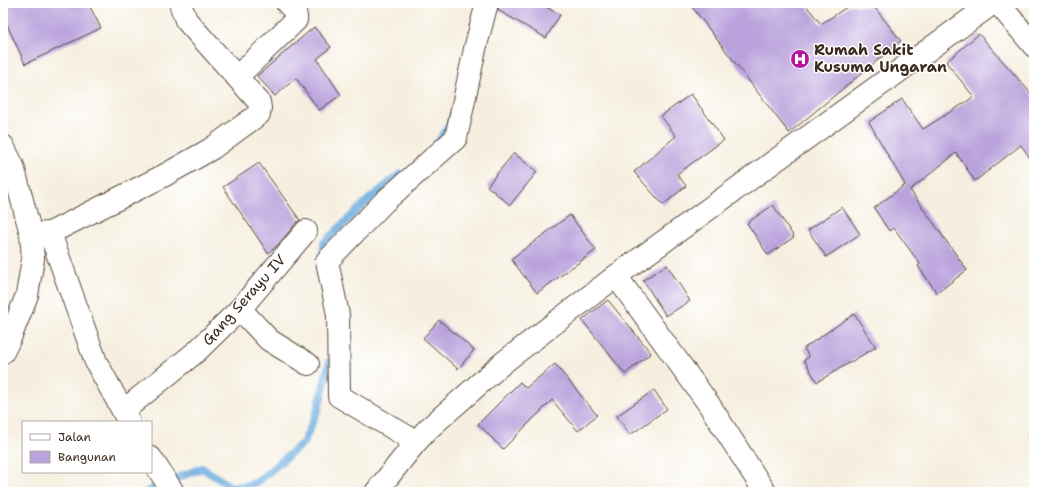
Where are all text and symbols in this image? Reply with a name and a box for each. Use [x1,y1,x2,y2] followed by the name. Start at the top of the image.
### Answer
[814,40,947,77] place label: Rumah Sakit Kusuma Ungaran
[789,48,811,70] hospital icon: Rumah Sakit Kusuma Ungaran
[198,250,290,350] street label: Gang Serayu IV
[22,421,152,473] legend
[58,429,91,445] text: Jalan
[58,449,116,465] text: Bangunan

